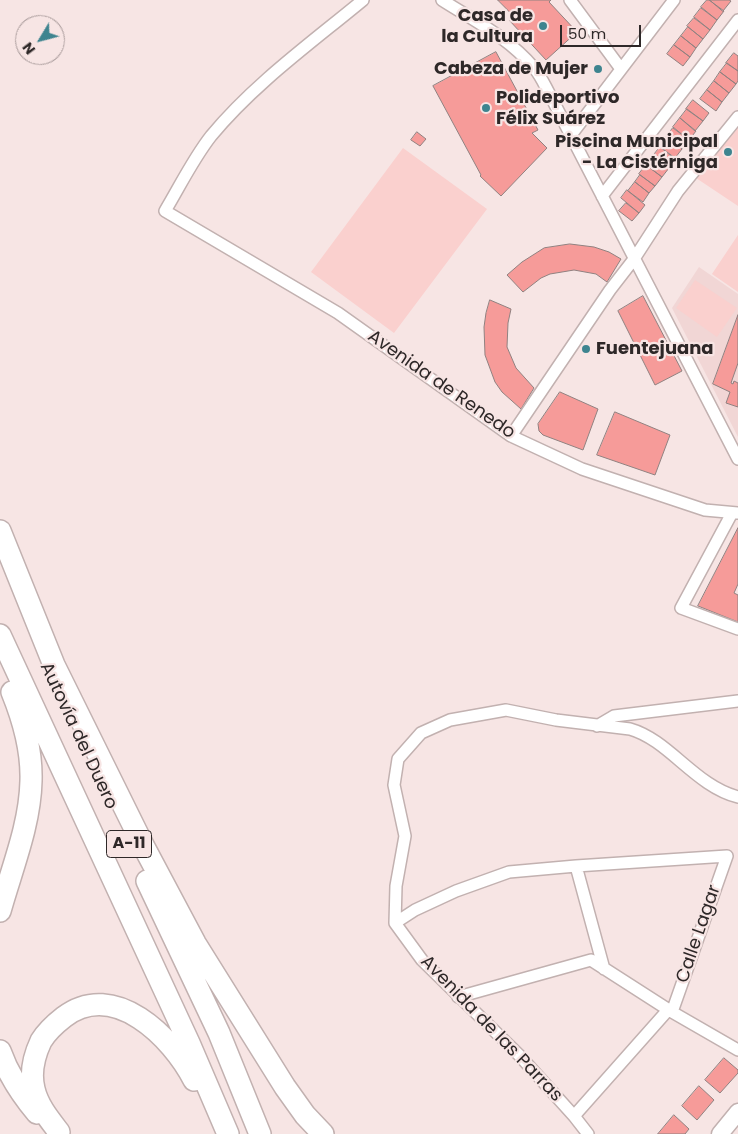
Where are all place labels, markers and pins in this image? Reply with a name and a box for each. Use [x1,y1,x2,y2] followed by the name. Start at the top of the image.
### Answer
[441,5,533,48] place label: Casa de la Cultura
[537,20,549,32] marker: Casa de la Cultura
[434,58,588,80] place label: Cabeza de Mujer
[592,63,604,75] marker: Cabeza de Mujer
[496,87,619,130] place label: Polideportivo Félix Suárez
[480,102,492,114] marker: Polideportivo Félix Suárez
[555,131,718,173] place label: Piscina Municipal - La Cistérniga
[722,146,734,158] marker: Piscina Municipal - La Cistérniga
[596,338,714,360] place label: Fuentejuana
[580,343,592,355] marker: Fuentejuana

